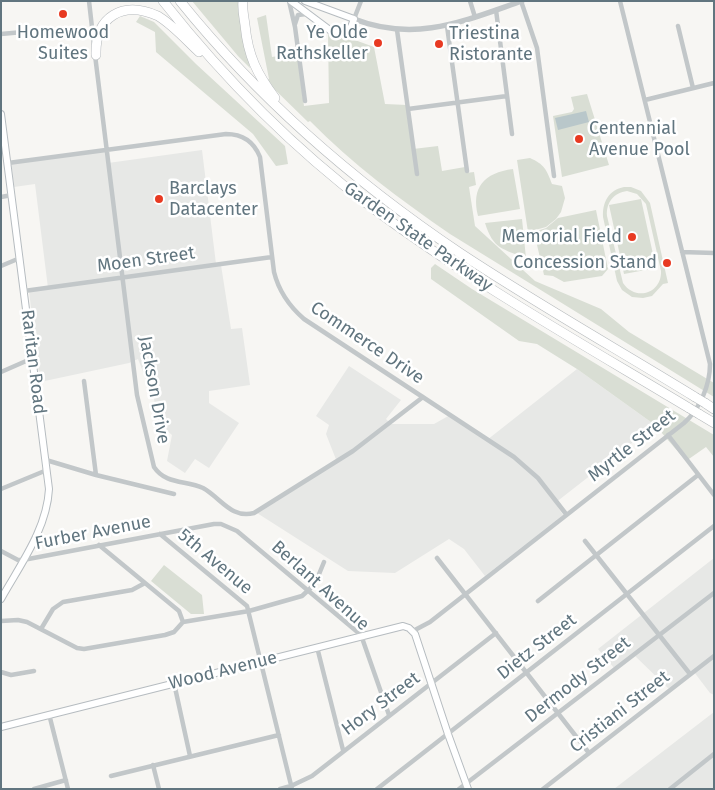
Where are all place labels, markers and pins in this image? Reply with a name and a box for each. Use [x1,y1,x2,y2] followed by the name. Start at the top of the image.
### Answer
[57,8,69,20] marker: Homewood Suites
[17,22,109,64] place label: Homewood Suites
[276,22,368,64] place label: Ye Olde Rathskeller
[449,23,533,66] place label: Triestina Ristorante
[372,37,384,49] marker: Ye Olde Rathskeller
[433,38,445,50] marker: Triestina Ristorante
[589,118,690,160] place label: Centennial Avenue Pool
[573,133,585,145] marker: Centennial Avenue Pool
[169,178,258,220] place label: Barclays Datacenter
[153,193,165,205] marker: Barclays Datacenter
[502,226,622,248] place label: Memorial Field
[626,231,638,243] marker: Memorial Field
[513,252,657,274] place label: Concession Stand
[661,257,673,269] marker: Concession Stand

